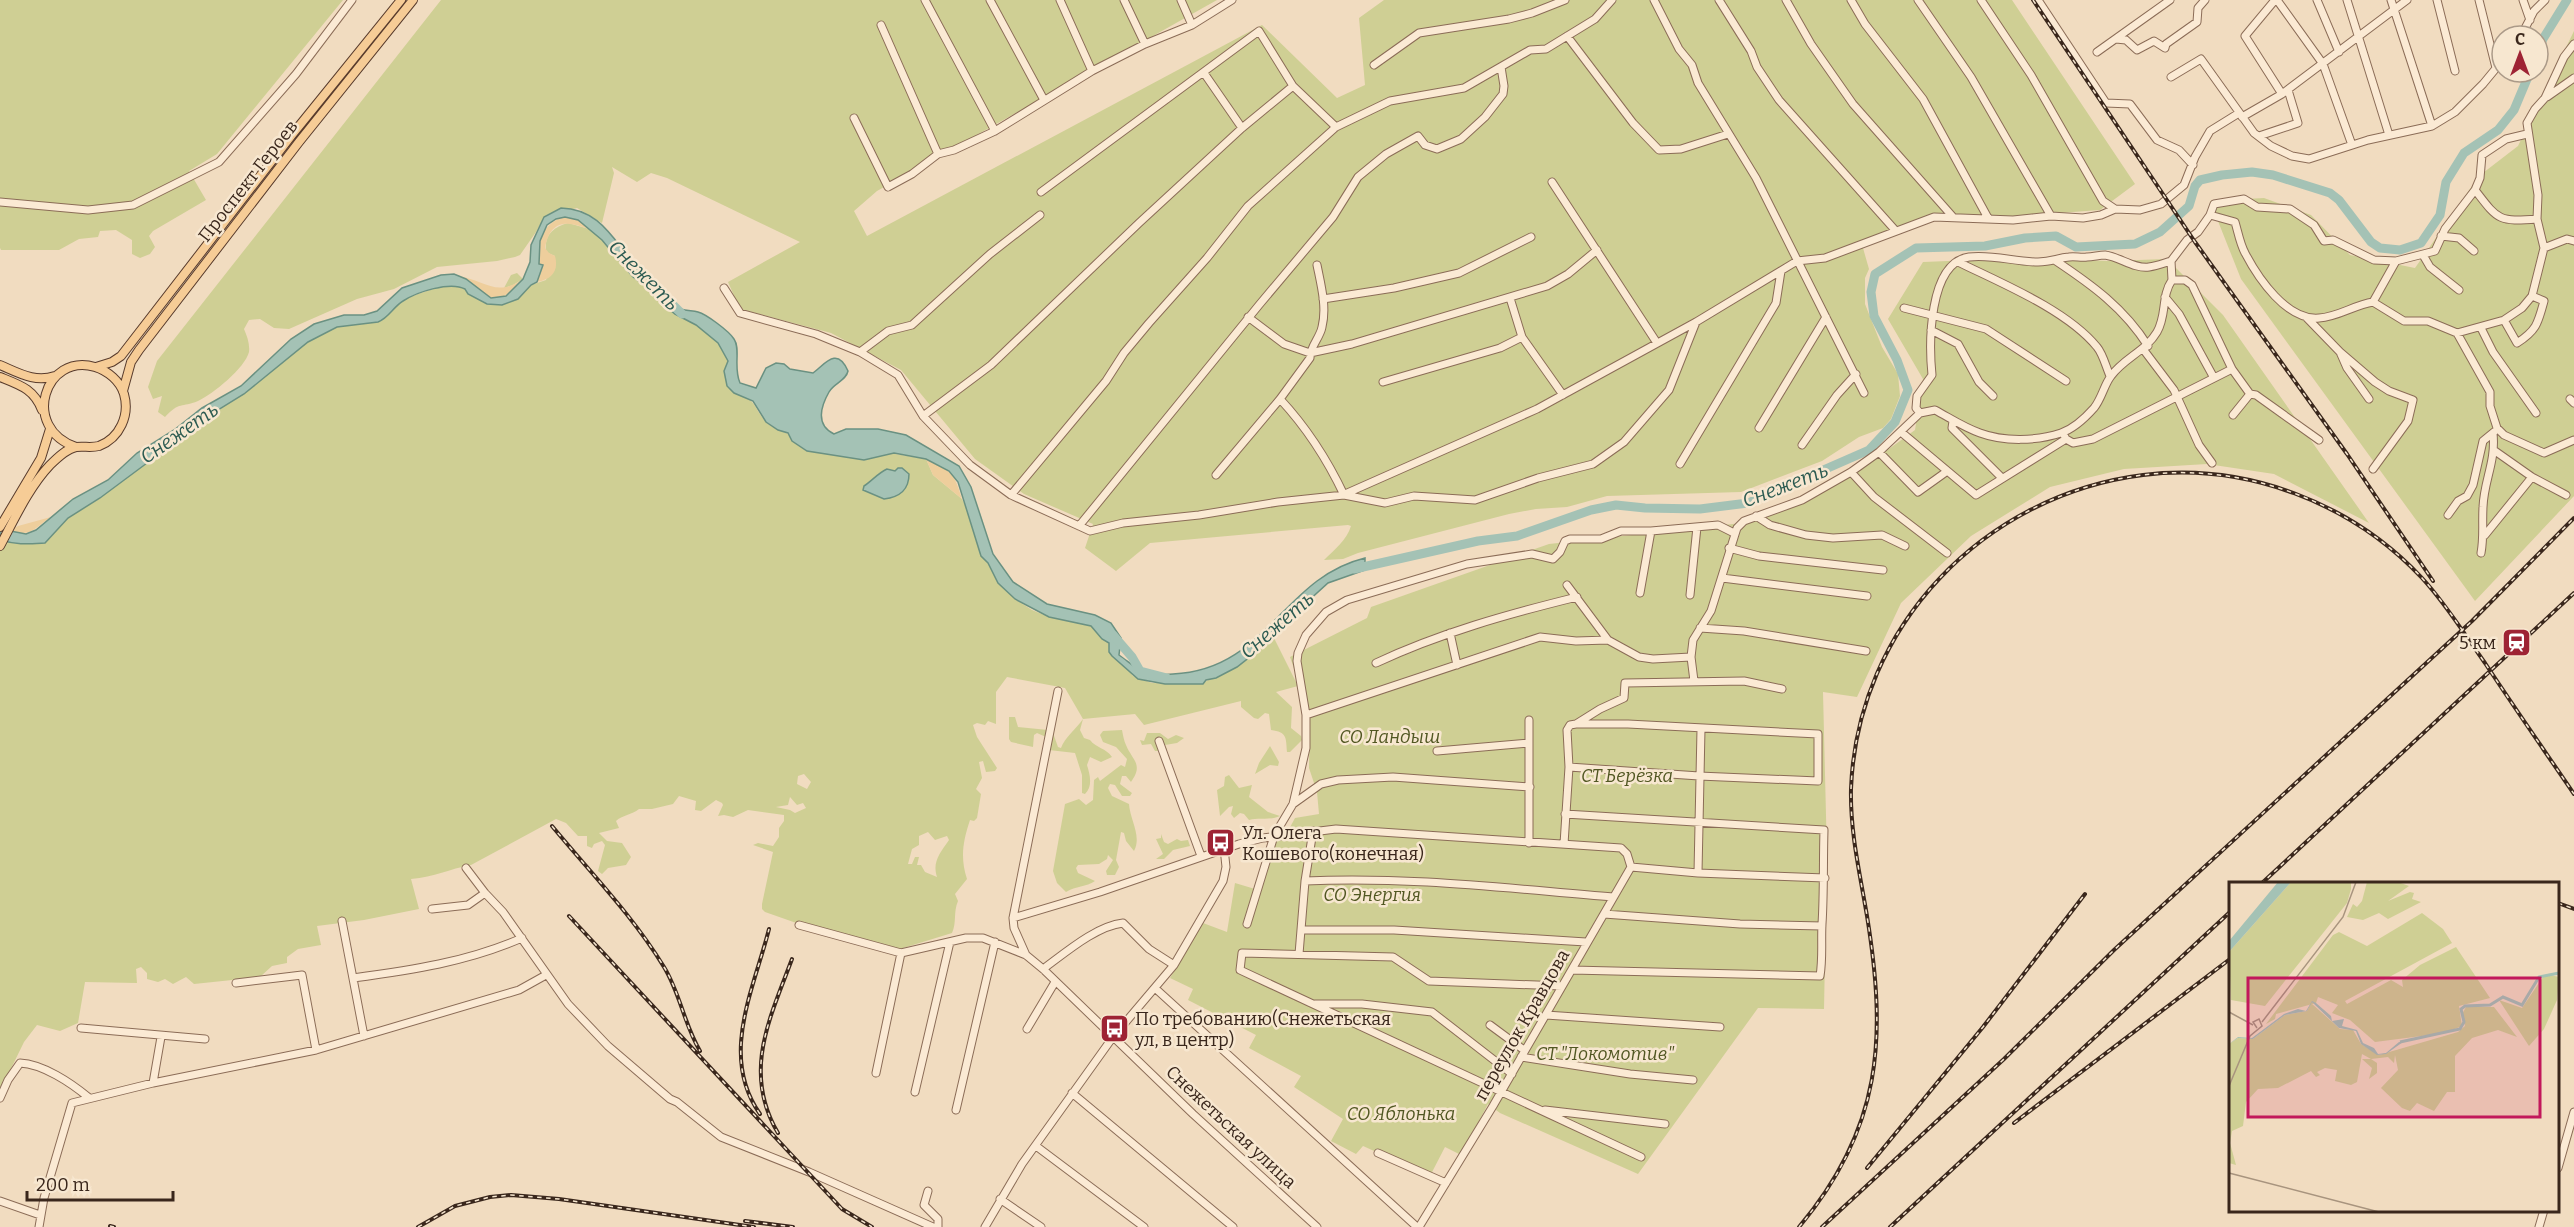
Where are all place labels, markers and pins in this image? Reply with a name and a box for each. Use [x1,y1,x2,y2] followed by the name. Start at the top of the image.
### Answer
[2501,627,2533,659] station icon: 5 км
[2459,632,2496,654] place label: 5 км
[1242,822,1424,865] place label: Ул. Олега Кошевого(конечная)
[1205,827,1237,859] bus stop icon: Ул. Олега Кошевого(конечная)
[1134,1008,1391,1051] place label: По требованию(Снежетьская ул, в центр)
[1098,1013,1130,1045] bus stop icon: По требованию(Снежетьская ул, в центр)

